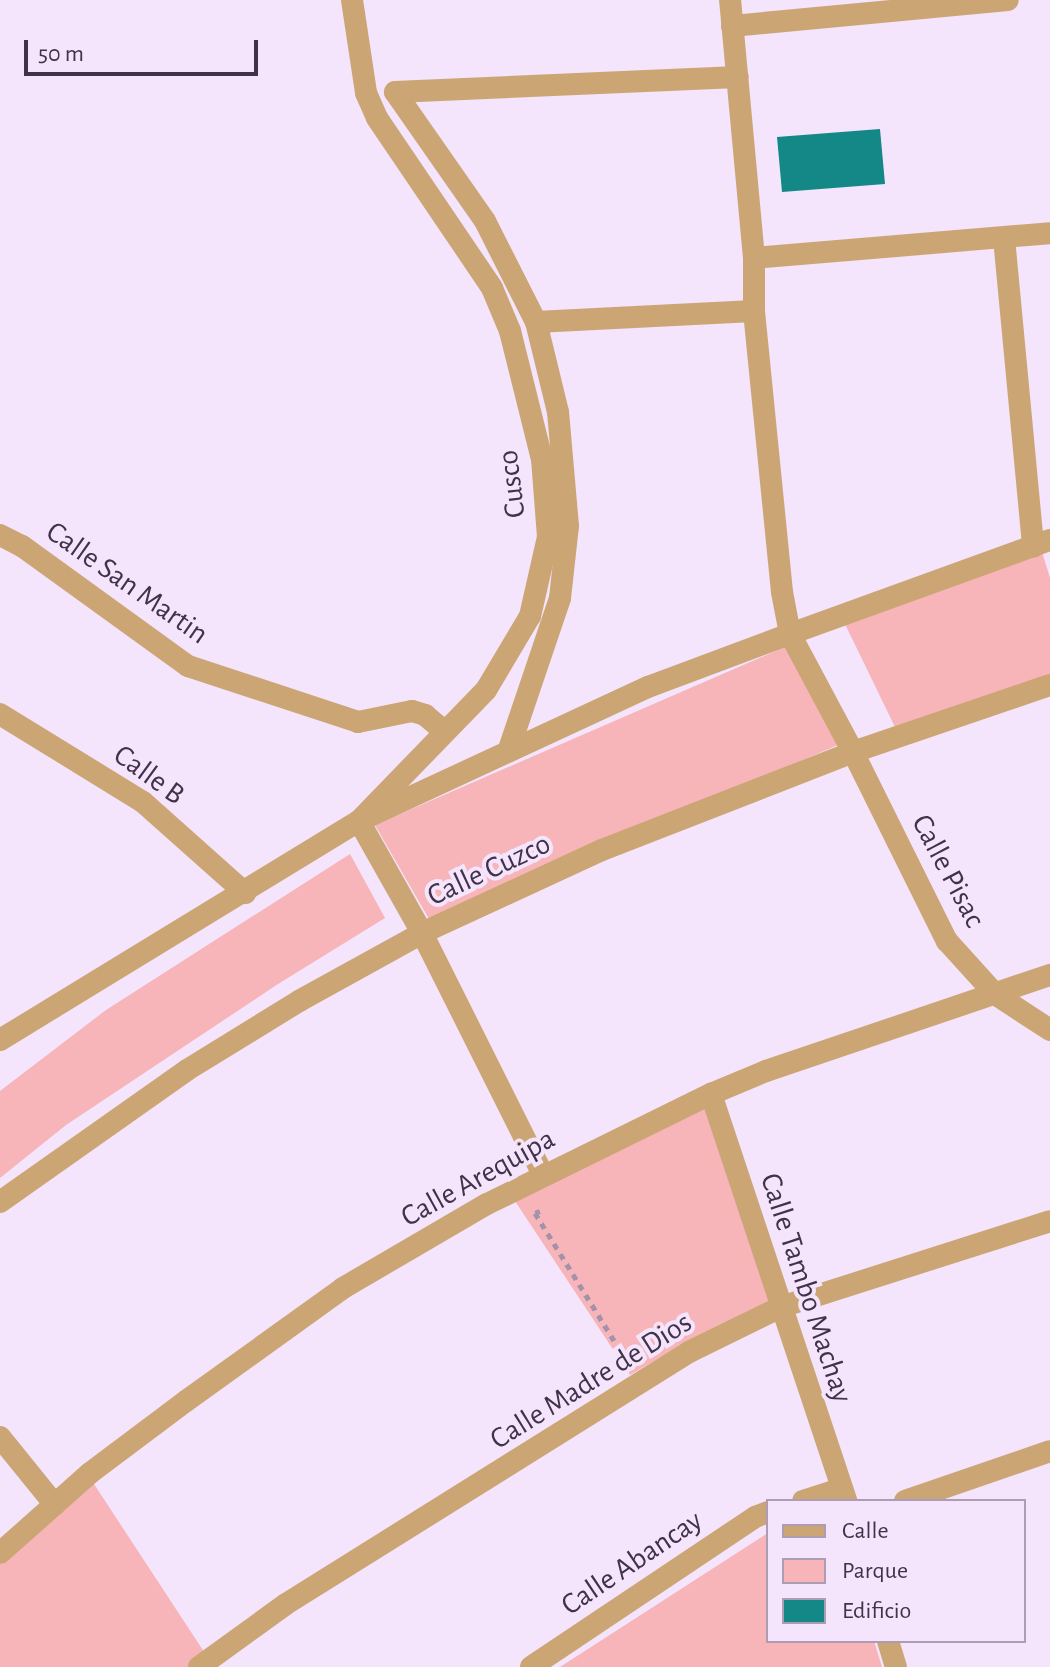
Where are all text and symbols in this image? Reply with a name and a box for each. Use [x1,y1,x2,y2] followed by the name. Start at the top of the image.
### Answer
[28,24,262,74] scale bar
[38,42,84,66] text: 50 m
[490,448,534,520] street label: Cusco
[39,514,215,652] street label: Calle San Martin
[106,737,192,813] street label: Calle B
[903,809,993,933] street label: Calle Pisac
[422,826,556,914] street label: Calle Cuzco
[395,1121,561,1235] street label: Calle Arequipa
[752,1169,860,1407] street label: Calle Tambo Machay
[483,1305,699,1457] street label: Calle Madre de Dios
[766,1499,1026,1643] legend
[555,1503,709,1623] street label: Calle Abancay
[842,1519,889,1543] text: Calle
[842,1559,908,1583] text: Parque
[842,1599,911,1623] text: Edificio

